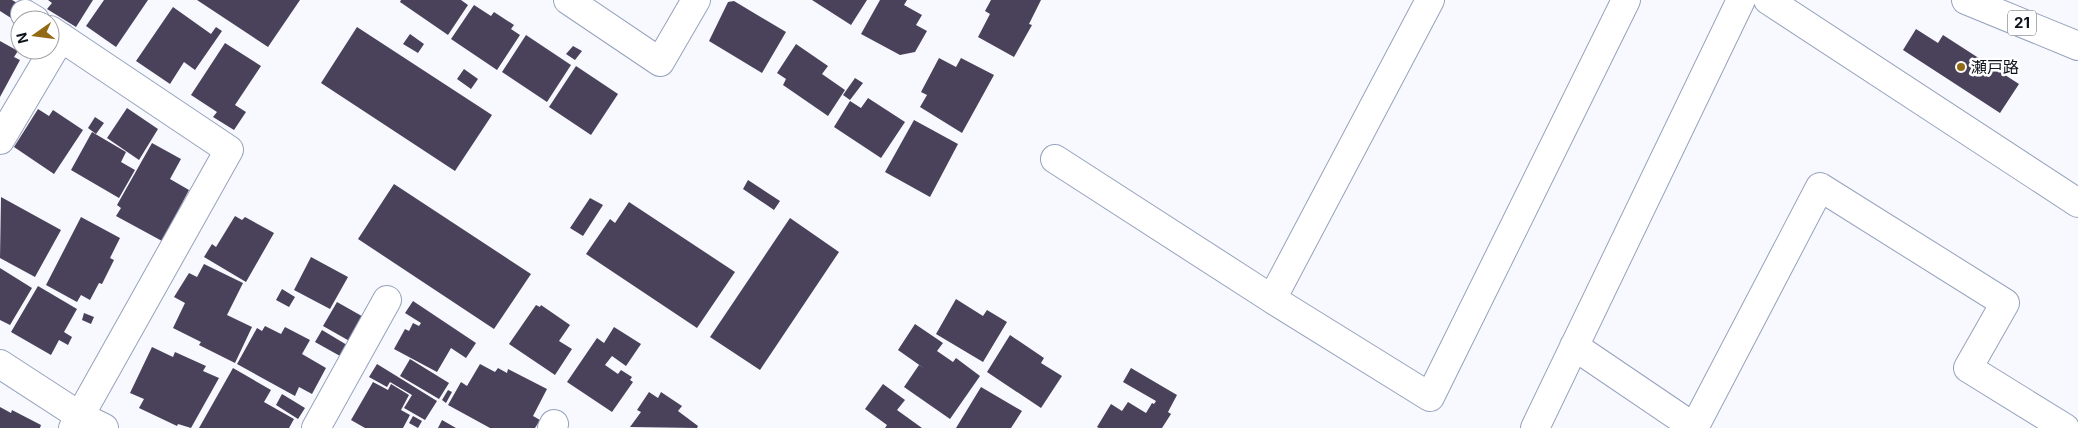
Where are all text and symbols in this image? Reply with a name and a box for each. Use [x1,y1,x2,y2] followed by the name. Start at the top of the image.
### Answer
[10,10,60,60] north arrow
[2008,10,2036,36] road number: 21
[12,31,31,45] text: N
[1971,57,2019,77] place label: 瀬戸路
[1955,61,1967,73] marker: 瀬戸路

